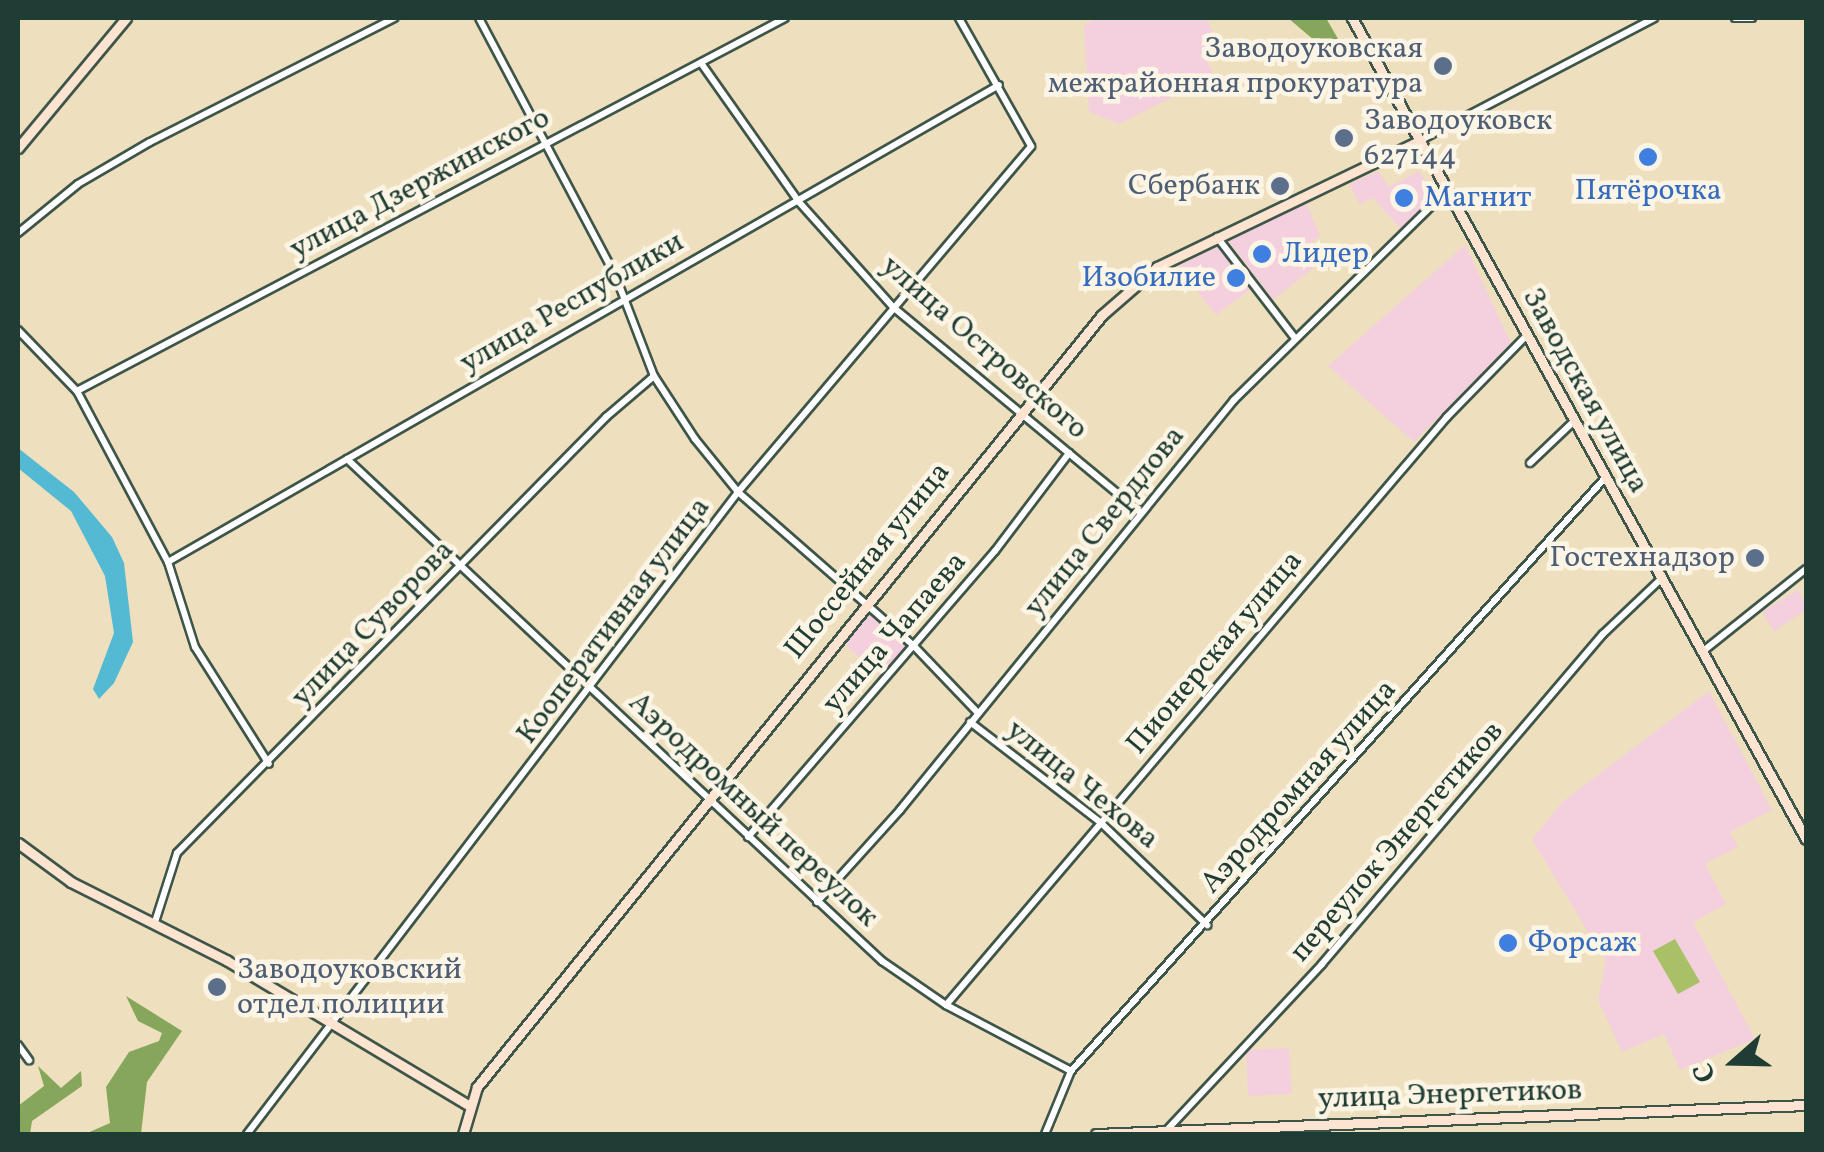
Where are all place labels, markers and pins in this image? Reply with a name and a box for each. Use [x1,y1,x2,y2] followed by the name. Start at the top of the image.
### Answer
[1048,31,1423,102] place label: Заводоуковская межрайонная прокуратура
[1432,55,1454,77] marker: Заводоуковская межрайонная прокуратура
[1364,103,1552,174] place label: Заводоуковск 627144
[1333,127,1355,149] marker: Заводоуковск 627144
[1637,146,1659,168] marker: Пятёрочка
[1128,168,1260,204] place label: Сбербанк
[1574,173,1722,209] place label: Пятёрочка
[1269,175,1291,197] marker: Сбербанк
[1424,180,1531,216] place label: Магнит
[1393,187,1415,209] marker: Магнит
[1282,236,1369,272] place label: Лидер
[1251,243,1273,265] marker: Лидер
[1081,260,1216,296] place label: Изобилие
[1225,267,1247,289] marker: Изобилие
[1550,540,1735,576] place label: Гостехнадзор
[1744,547,1766,569] marker: Гостехнадзор
[1528,925,1637,961] place label: Форсаж
[1497,932,1519,954] marker: Форсаж
[237,952,462,1022] place label: Заводоуковский отдел полиции
[206,976,228,998] marker: Заводоуковский отдел полиции

